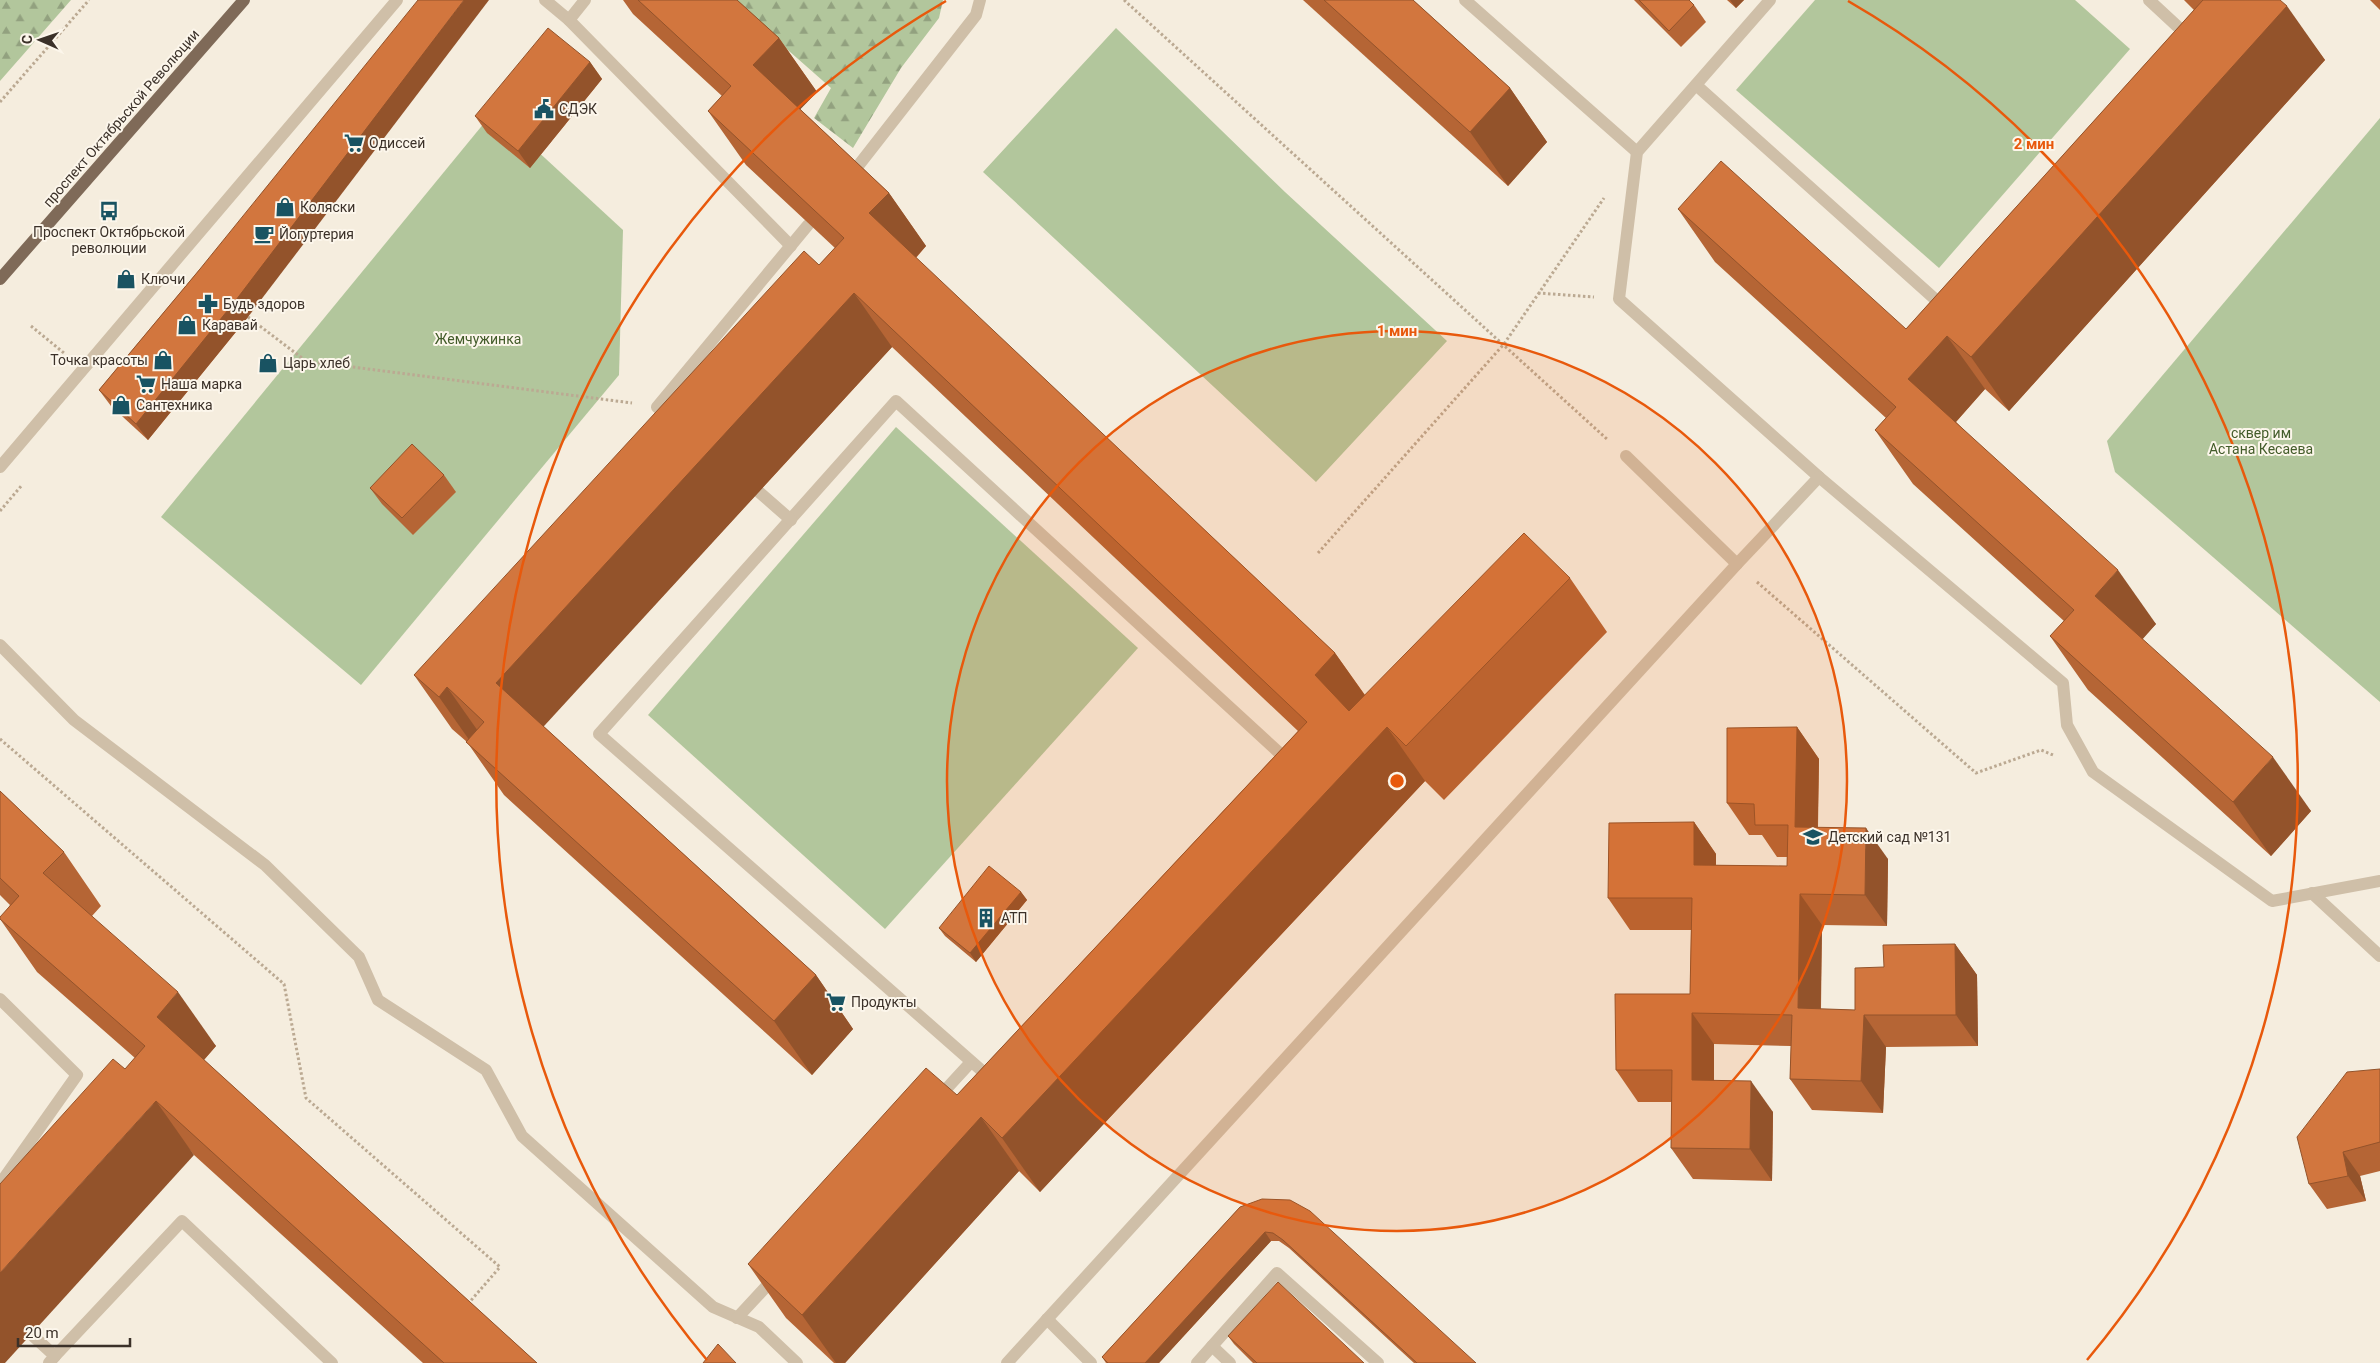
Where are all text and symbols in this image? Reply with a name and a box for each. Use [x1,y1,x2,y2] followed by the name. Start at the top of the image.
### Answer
[15,15,65,65] north arrow
[40,26,202,210] street label: проспект Октябрьской Революции
[19,35,35,44] text: С
[533,98,555,120] public building icon: СДЭК
[559,101,597,117] place label: СДЭК
[343,132,365,154] supermarket icon: Одиссей
[369,135,425,151] place label: Одиссей
[2014,135,2054,153] text: 2 мин
[274,196,296,218] shop icon: Коляски
[300,199,355,215] place label: Коляски
[98,200,120,222] bus stop icon: Проспект Октябрьской революции
[253,223,275,245] cafe icon: Йогуртерия
[33,224,185,256] place label: Проспект Октябрьской революции
[279,226,354,242] place label: Йогуртерия
[115,268,137,290] shop icon: Ключи
[141,271,185,287] place label: Ключи
[197,293,219,315] pharmacy icon: Будь здоров
[223,296,305,312] place label: Будь здоров
[176,314,198,336] shop icon: Каравай
[202,317,258,333] place label: Каравай
[1377,322,1417,340] text: 1 мин
[435,331,521,347] park label: Жемчужинка
[152,349,174,371] shop icon: Точка красоты
[50,352,148,368] place label: Точка красоты
[257,352,279,374] shop icon: Царь хлеб
[283,355,350,371] place label: Царь хлеб
[135,373,157,395] supermarket icon: Наша марка
[161,376,242,392] place label: Наша марка
[110,394,132,416] shop icon: Сантехника
[136,397,213,413] place label: Сантехника
[2209,425,2313,457] park label: сквер им Астана Кесаева
[1388,772,1406,790] centre of rings
[1802,826,1824,848] school or university icon: Детский сад №131
[1828,829,1951,845] place label: Детский сад №131
[975,907,997,929] building icon: АТП
[1001,910,1028,926] place label: АТП
[825,991,847,1013] supermarket icon: Продукты
[851,994,917,1010] place label: Продукты
[18,1316,130,1348] scale bar
[25,1324,59,1342] text: 20 m

